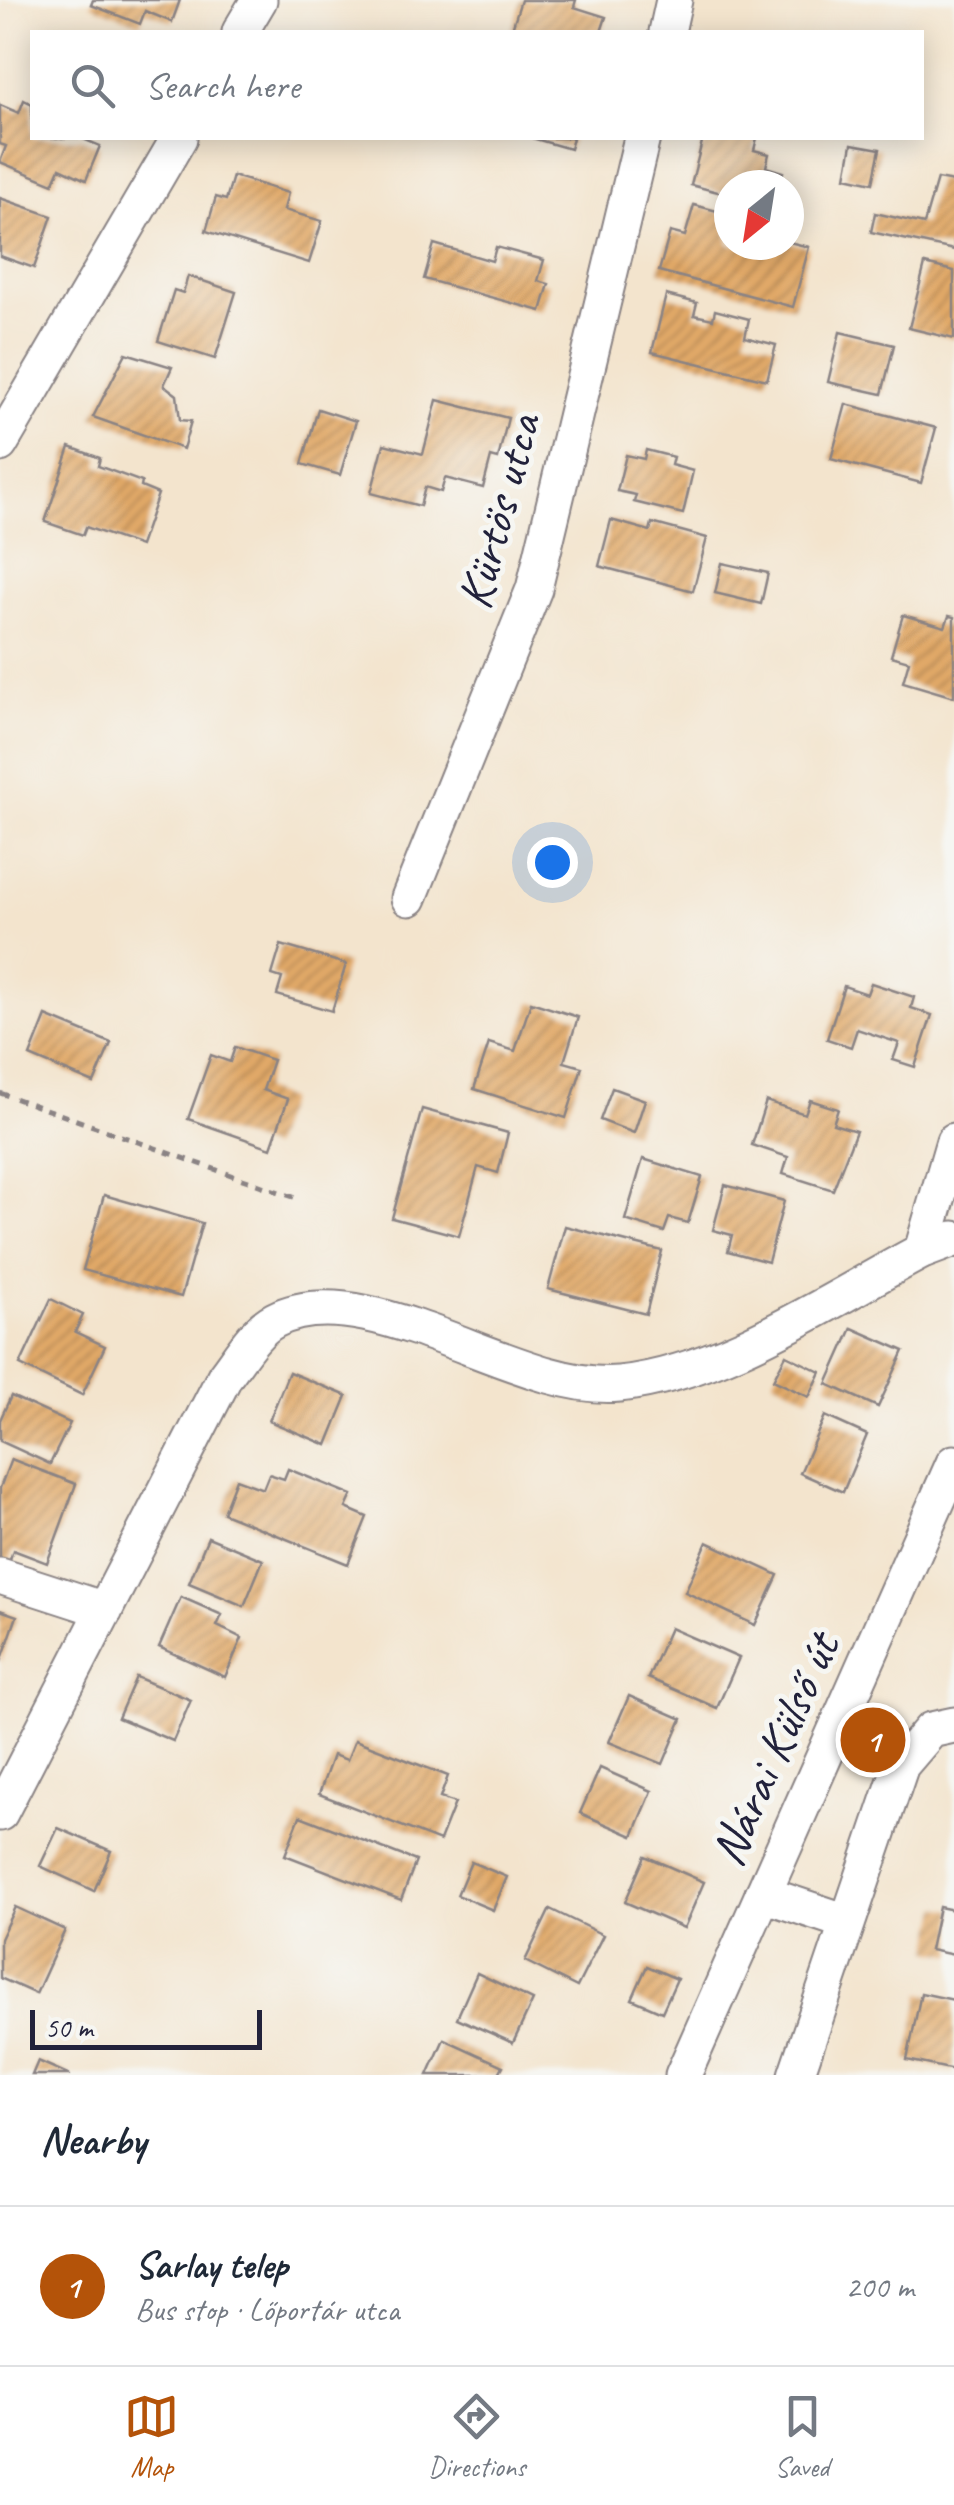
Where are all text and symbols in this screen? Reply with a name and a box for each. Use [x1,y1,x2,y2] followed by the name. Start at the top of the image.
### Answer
[30,30,924,140] search box
[65,58,120,113] icon: search
[145,62,300,109] text: Search here
[714,170,804,260] north arrow
[442,405,555,615] street label: Kürtös utca
[527,837,578,888] your location
[695,1620,855,1875] street label: Nárai Külső út
[840,1702,906,1778] pin: 1
[30,2005,262,2050] scale bar
[45,2010,93,2045] text: 50 m
[40,2114,146,2167] text: Nearby
[135,2242,288,2289] text: Sarlay telep
[65,2266,80,2307] text: 1
[845,2266,914,2307] text: 200 m
[135,2289,399,2330] text: Bus stop · Lőportár utca
[124,2389,179,2484] tab: Map
[428,2389,526,2484] tab: Directions
[775,2389,830,2484] tab: Saved

